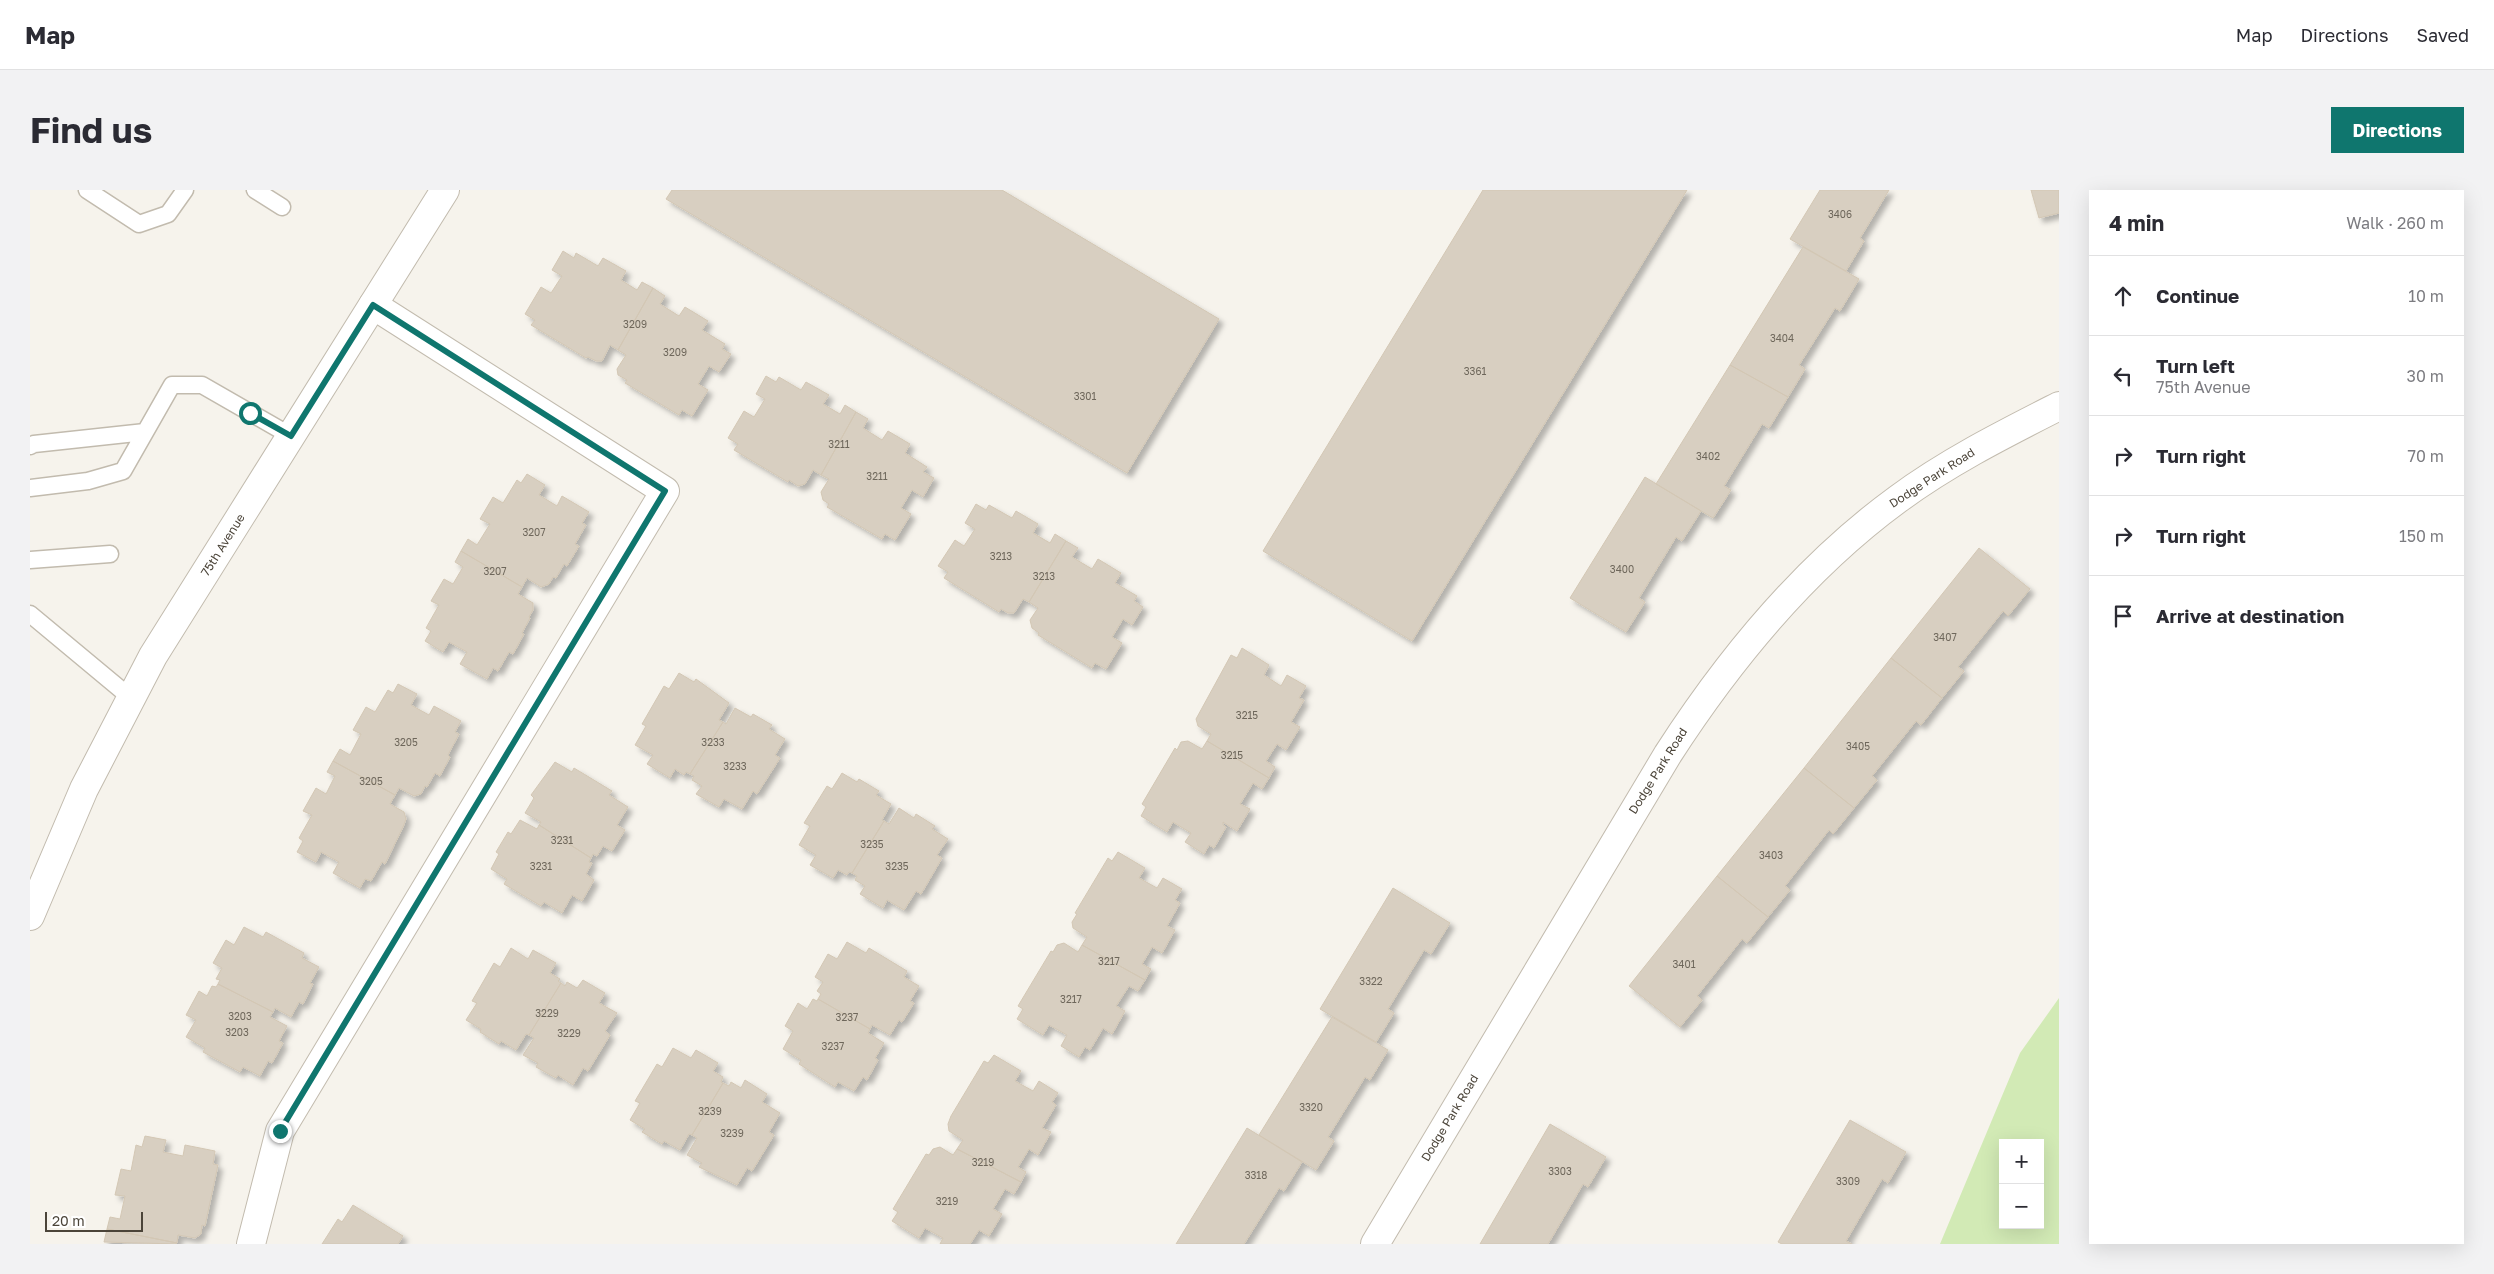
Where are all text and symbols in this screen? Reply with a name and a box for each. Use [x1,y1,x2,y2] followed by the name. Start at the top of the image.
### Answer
[25,20,75,49] text: Map
[2236,24,2272,46] text: Map
[2300,24,2388,46] text: Directions
[2416,24,2469,46] text: Saved
[2331,107,2464,153] button: Directions
[30,109,152,151] text: Find us
[1828,208,1852,220] house number: 3406
[2109,210,2164,236] text: 4 min
[2346,213,2444,233] text: Walk · 260 m
[2109,282,2137,310] icon: ahead
[2156,284,2239,307] text: Continue
[2408,286,2444,306] text: 10 m
[623,318,647,330] house number: 3209
[1770,332,1794,344] house number: 3404
[663,346,687,358] house number: 3209
[2156,354,2235,377] text: Turn left
[2109,362,2137,390] icon: left
[1464,365,1486,377] house number: 3361
[2407,366,2444,386] text: 30 m
[2156,377,2250,397] text: 75th Avenue
[1074,390,1097,402] house number: 3301
[239,402,262,425] route start
[828,438,850,450] house number: 3211
[2109,442,2137,470] icon: right
[1886,444,1977,511] street label: Dodge Park Road
[2156,444,2246,467] text: Turn right
[2407,446,2444,466] text: 70 m
[1696,450,1720,462] house number: 3402
[866,470,888,482] house number: 3211
[197,511,248,579] street label: 75th Avenue
[2109,522,2137,550] icon: right
[2156,524,2246,547] text: Turn right
[522,526,546,538] house number: 3207
[2399,526,2444,546] text: 150 m
[990,550,1012,562] house number: 3213
[1610,563,1634,575] house number: 3400
[483,565,507,577] house number: 3207
[1033,570,1055,582] house number: 3213
[2109,602,2137,630] icon: arrive
[2156,604,2344,627] text: Arrive at destination
[1933,631,1957,643] house number: 3407
[1236,709,1258,721] house number: 3215
[1625,725,1690,817] street label: Dodge Park Road
[394,736,418,748] house number: 3205
[701,736,725,748] house number: 3233
[1846,740,1870,752] house number: 3405
[1221,749,1243,761] house number: 3215
[723,760,747,772] house number: 3233
[359,775,383,787] house number: 3205
[551,834,573,846] house number: 3231
[860,838,884,850] house number: 3235
[1759,849,1783,861] house number: 3403
[530,860,552,872] house number: 3231
[885,860,909,872] house number: 3235
[1098,955,1120,967] house number: 3217
[1673,958,1696,970] house number: 3401
[1359,975,1383,987] house number: 3322
[1060,993,1082,1005] house number: 3217
[535,1007,559,1019] house number: 3229
[228,1010,252,1022] house number: 3203
[836,1011,858,1023] house number: 3237
[225,1026,249,1038] house number: 3203
[557,1027,581,1039] house number: 3229
[822,1040,844,1052] house number: 3237
[1418,1072,1481,1164] street label: Dodge Park Road
[1299,1101,1323,1113] house number: 3320
[698,1105,722,1117] house number: 3239
[269,1120,292,1143] route end
[720,1127,744,1139] house number: 3239
[1999,1139,2044,1229] map controls
[1999,1139,2044,1184] button: +
[972,1156,994,1168] house number: 3219
[1548,1165,1572,1177] house number: 3303
[1245,1169,1267,1181] house number: 3318
[1836,1175,1860,1187] house number: 3309
[1999,1184,2044,1229] button: −
[936,1195,958,1207] house number: 3219
[45,1209,142,1232] scale bar
[52,1212,85,1229] text: 20 m

